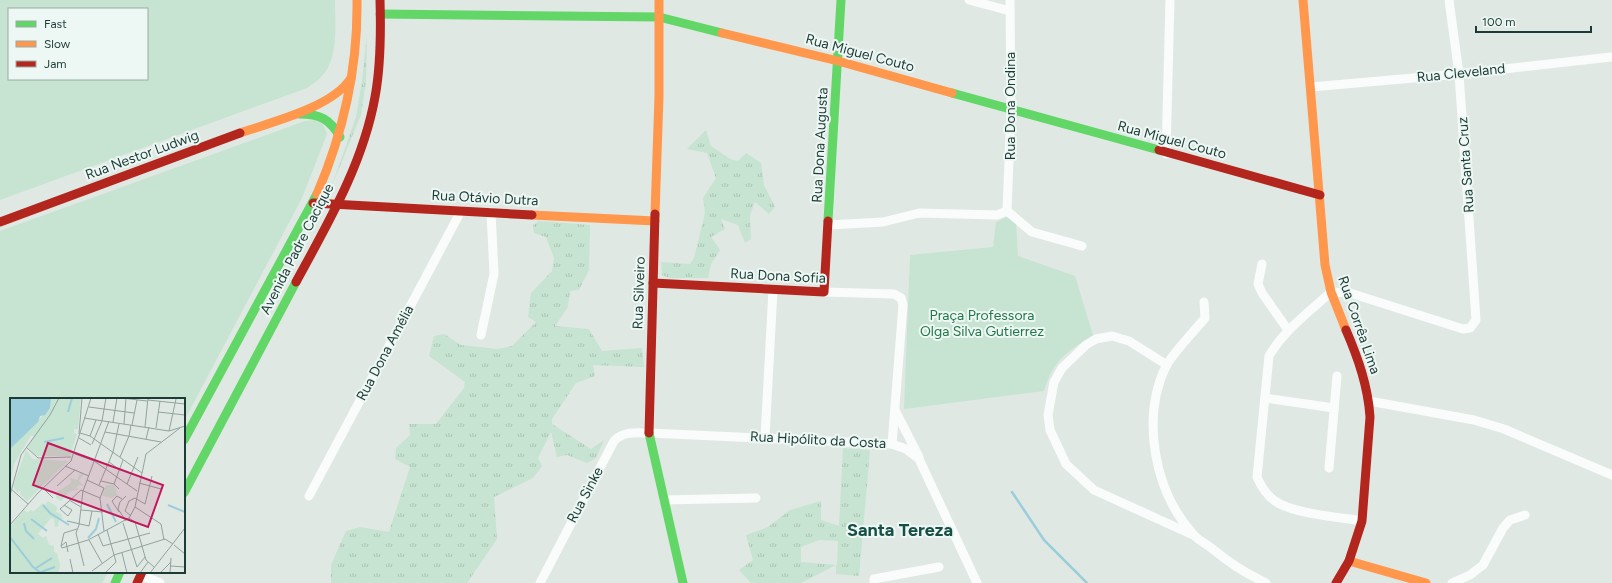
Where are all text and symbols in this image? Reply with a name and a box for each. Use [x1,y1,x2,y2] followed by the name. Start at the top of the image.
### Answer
[8,8,148,80] legend
[1476,8,1591,34] scale bar
[1482,15,1516,29] text: 100 m
[44,17,67,31] text: Fast
[804,30,916,76] street label: Rua Miguel Couto
[44,37,71,51] text: Slow
[1002,52,1019,160] street label: Rua Dona Ondina
[44,57,67,71] text: Jam
[1416,60,1506,86] street label: Rua Cleveland
[808,87,832,203] street label: Rua Dona Augusta
[1454,116,1478,214] street label: Rua Santa Cruz
[1116,117,1228,163] street label: Rua Miguel Couto
[83,127,201,183] street label: Rua Nestor Ludwig
[257,180,338,317] street label: Avenida Padre Cacique
[431,187,539,209] street label: Rua Otávio Dutra
[629,256,649,330] street label: Rua Silveiro
[730,265,826,287] street label: Rua Dona Sofia
[1334,274,1384,376] street label: Rua Corrêa Lima
[353,302,417,404] street label: Rua Dona Amélia
[920,307,1044,340] park label: Praça Professora Olga Silva Gutierrez
[10,398,185,573] inset map
[749,428,887,452] street label: Rua Hipólito da Costa
[563,464,607,526] street label: Rua Sinke
[847,519,953,541] district label: Santa Tereza

